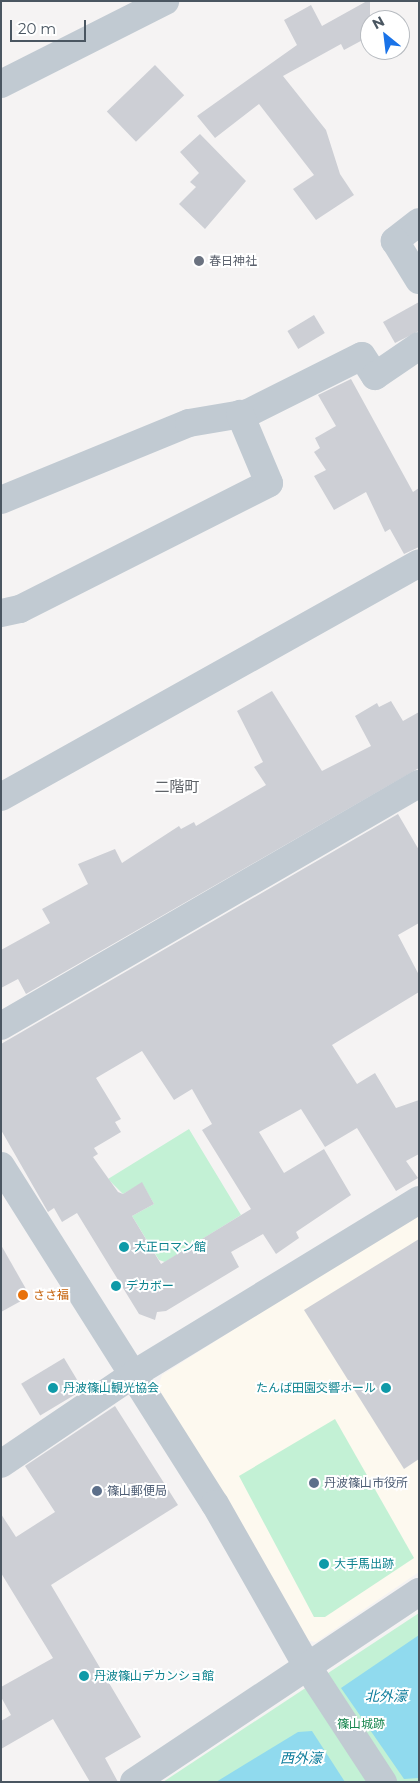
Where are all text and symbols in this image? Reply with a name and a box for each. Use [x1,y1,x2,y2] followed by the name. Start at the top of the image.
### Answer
[12,10,89,42] scale bar
[360,10,410,60] north arrow
[369,12,388,33] text: N
[18,19,56,38] text: 20 m
[209,254,257,268] place label: 春日神社
[193,255,205,267] marker: 春日神社
[155,778,199,796] district label: 二階町
[134,1240,206,1254] place label: 大正ロマン館
[118,1241,130,1253] marker: 大正ロマン館
[126,1279,174,1293] place label: デカボー
[110,1280,122,1292] marker: デカボー
[33,1288,69,1302] place label: ささ福
[17,1289,29,1301] marker: ささ福
[63,1381,159,1395] place label: 丹波篠山観光協会
[256,1381,376,1395] place label: たんば田園交響ホール
[47,1382,59,1394] marker: 丹波篠山観光協会
[380,1382,392,1394] marker: たんば田園交響ホール
[324,1476,408,1490] place label: 丹波篠山市役所
[308,1477,320,1489] marker: 丹波篠山市役所
[107,1484,167,1498] place label: 篠山郵便局
[91,1485,103,1497] marker: 篠山郵便局
[334,1557,394,1571] place label: 大手馬出跡
[318,1558,330,1570] marker: 大手馬出跡
[94,1669,214,1683] place label: 丹波篠山デカンショ館
[78,1670,90,1682] marker: 丹波篠山デカンショ館
[365,1688,407,1704] water label: 北外濠
[337,1717,385,1731] park label: 篠山城跡
[280,1750,322,1766] water label: 西外濠

